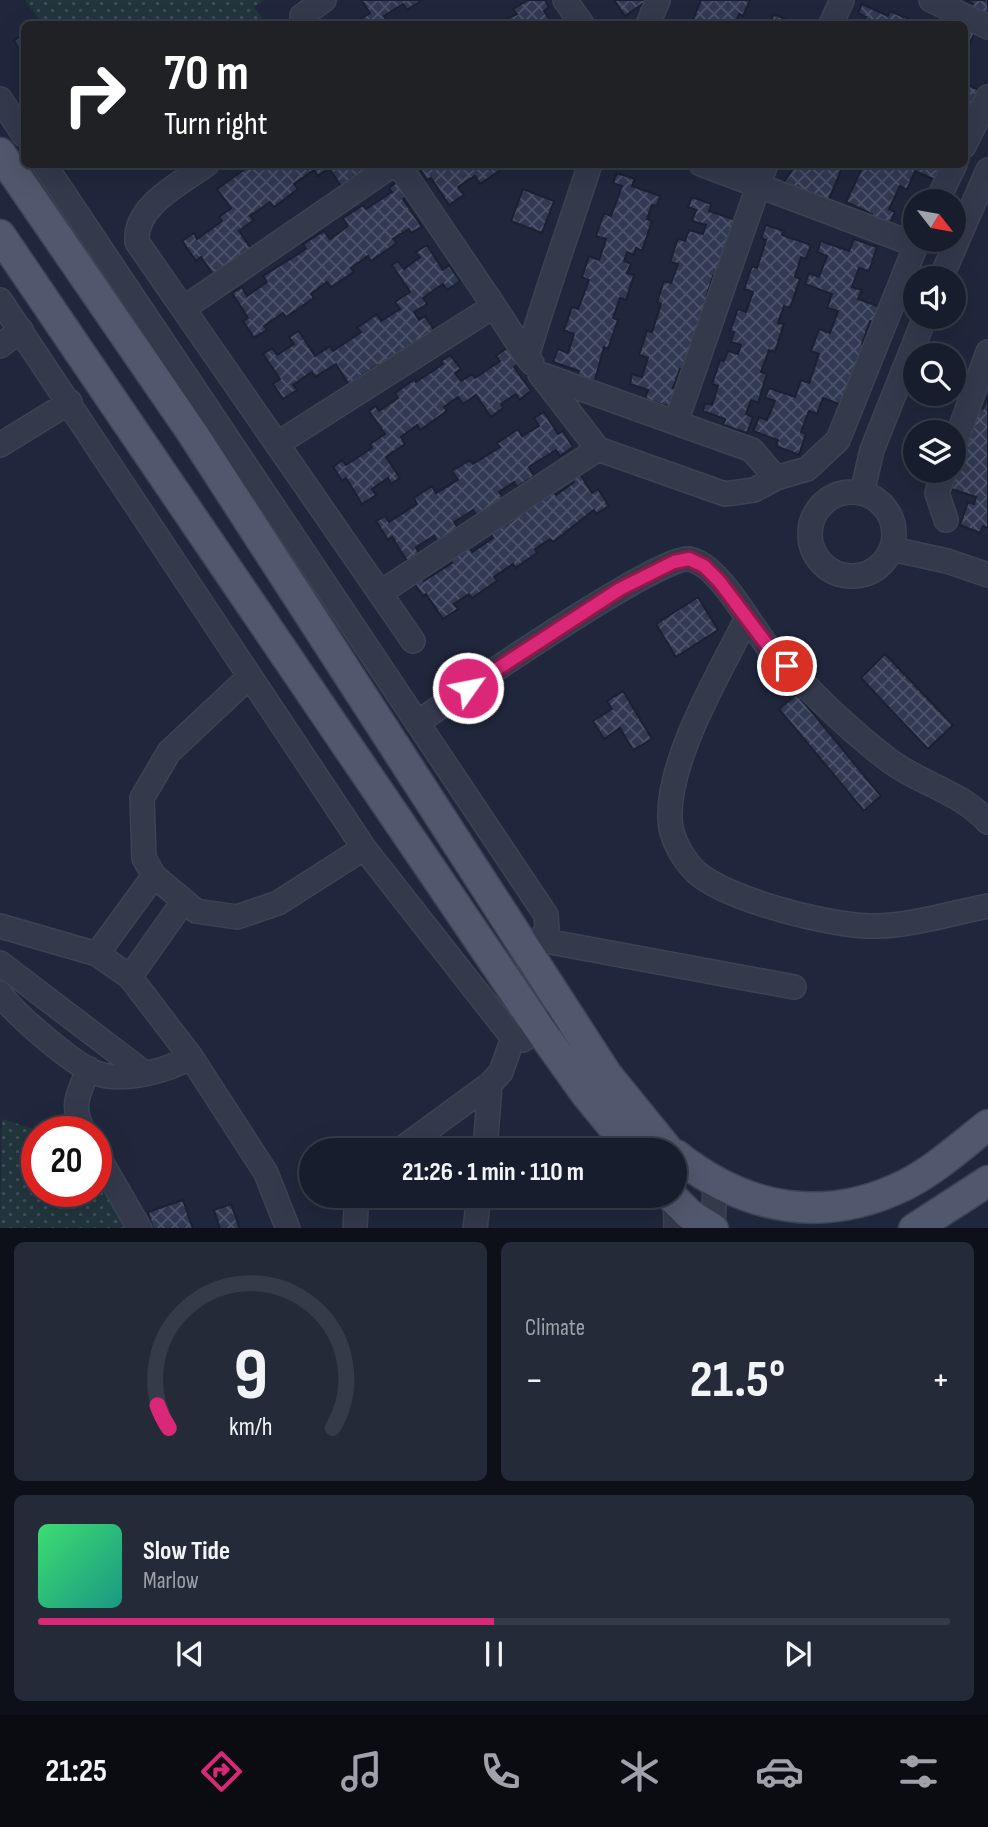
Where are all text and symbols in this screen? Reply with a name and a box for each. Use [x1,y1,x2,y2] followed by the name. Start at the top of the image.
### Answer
[164,45,249,104] text: 70 m
[49,49,140,140] icon: right
[164,105,268,144] text: Turn right
[903,189,966,252] north arrow
[903,189,966,483] map controls
[903,266,966,329] button: sound
[903,343,966,406] button: search
[903,420,966,483] button: layers
[757,636,817,696] pin
[768,647,806,685] icon: arrive
[431,651,505,725] position arrow
[21,1116,112,1207] speed limit sign: 20
[402,1157,584,1188] text: 21:26 · 1 min · 110 m
[525,1314,585,1342] text: Climate
[233,1332,268,1420] text: 9
[690,1349,785,1412] text: 21.5°
[525,1358,544,1403] text: −
[931,1358,950,1403] text: +
[229,1411,272,1442] text: km/h
[143,1536,230,1567] text: Slow Tide
[143,1567,199,1595] text: Marlow
[171,1635,209,1673] icon: previous
[475,1635,513,1673] icon: pause
[779,1635,817,1673] icon: next
[197,1747,246,1796] icon: directions
[337,1747,386,1796] icon: music
[476,1747,525,1796] icon: phone
[615,1747,664,1796] icon: climate
[755,1747,804,1796] icon: car
[894,1747,943,1796] icon: filters
[45,1752,107,1791] text: 21:25

